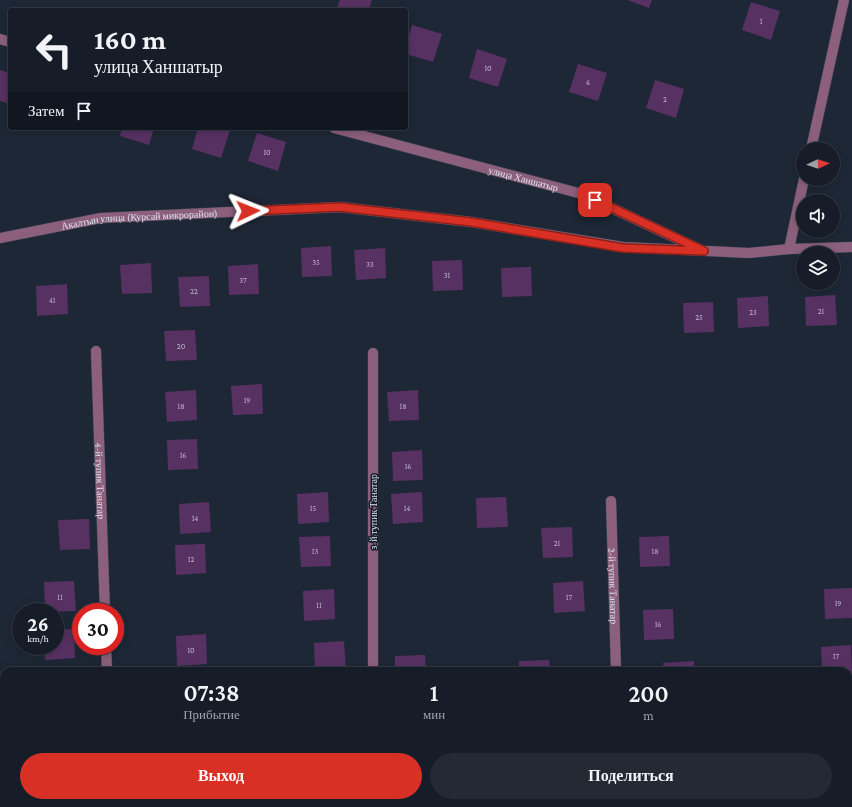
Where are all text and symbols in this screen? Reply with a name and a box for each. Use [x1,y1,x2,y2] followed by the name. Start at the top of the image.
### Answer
[760,17,763,26] house number: 1
[28,24,80,76] icon: left
[94,24,166,55] text: 160 m
[94,57,223,77] text: улица Ханшатыр
[484,64,492,73] house number: 10
[586,78,590,87] house number: 6
[663,95,667,104] house number: 2
[73,100,95,122] icon: arrive
[28,103,65,119] text: Затем
[796,142,840,186] north arrow
[796,142,840,290] map controls
[263,148,271,157] house number: 10
[487,164,559,193] street label: улица Ханшатыр
[578,183,612,217] pin
[584,189,606,211] icon: arrive
[227,190,269,232] position arrow
[796,194,840,238] button: sound
[60,208,218,232] street label: Акалтын улица (Курсай микрорайон)
[796,246,840,290] button: layers
[312,258,320,267] house number: 35
[366,260,374,269] house number: 33
[444,271,451,280] house number: 31
[239,276,247,285] house number: 37
[190,287,198,296] house number: 22
[49,296,56,305] house number: 41
[818,307,825,316] house number: 21
[749,308,757,317] house number: 23
[695,313,703,322] house number: 25
[177,342,186,351] house number: 20
[244,396,250,405] house number: 19
[178,402,184,411] house number: 18
[400,402,406,411] house number: 18
[93,443,107,519] street label: 4-й тупик Танатар
[180,451,186,460] house number: 16
[405,462,411,471] house number: 16
[368,474,379,550] street label: 3-й тупик Танатар
[310,504,316,513] house number: 15
[404,504,410,513] house number: 14
[192,514,198,523] house number: 14
[554,539,561,548] house number: 21
[312,547,318,556] house number: 13
[652,547,658,556] house number: 18
[606,548,620,624] street label: 2-й тупик Танатар
[188,555,194,564] house number: 12
[57,593,63,602] house number: 11
[566,593,572,602] house number: 17
[835,599,841,608] house number: 19
[316,601,322,610] house number: 11
[72,603,124,655] speed limit sign: 30
[27,613,49,635] text: 26
[655,620,661,629] house number: 16
[27,633,49,644] text: km/h
[187,646,195,655] house number: 10
[833,652,839,661] house number: 17
[184,679,240,706] text: 07:38
[430,679,438,706] text: 1
[628,680,669,707] text: 200
[183,707,240,722] text: Прибытие
[423,707,445,722] text: мин
[643,708,654,723] text: m
[20,753,422,799] button: Выход
[430,753,832,799] button: Поделиться

